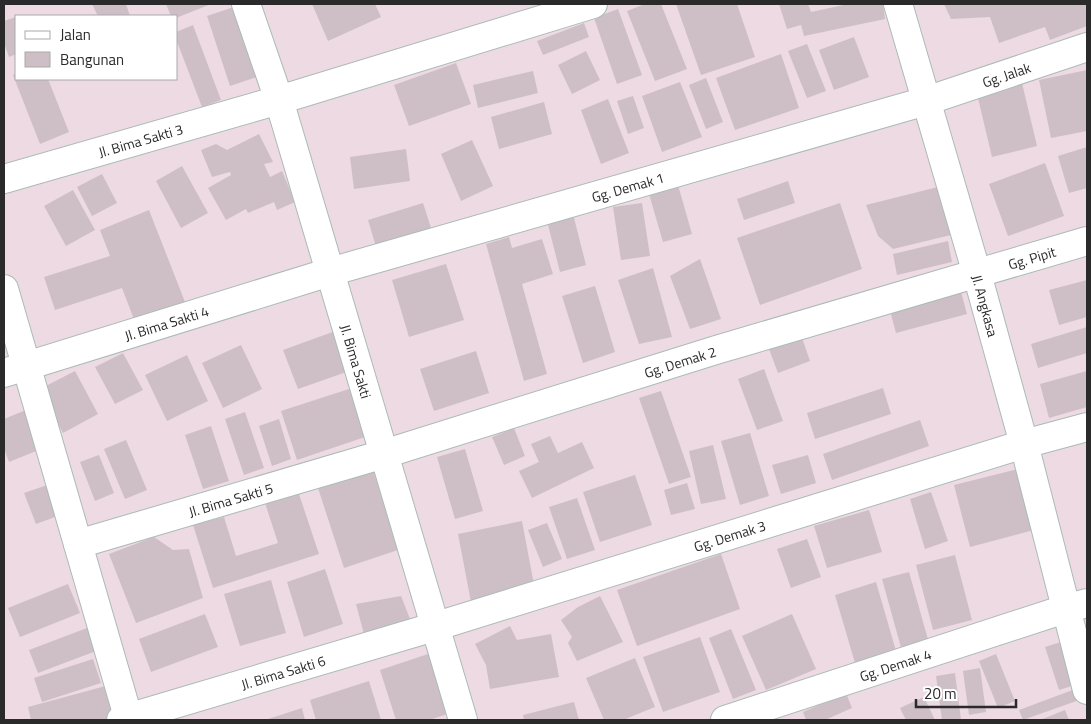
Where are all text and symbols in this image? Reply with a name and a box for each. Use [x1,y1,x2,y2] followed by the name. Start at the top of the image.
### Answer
[15,15,178,80] legend
[60,23,91,46] text: Jalan
[60,48,124,71] text: Bangunan
[979,56,1034,92] street label: Gg. Jalak
[96,118,185,162] street label: Jl. Bima Sakti 3
[589,166,666,207] street label: Gg. Demak 1
[1005,240,1058,274] street label: Gg. Pipit
[967,272,1004,339] street label: Jl. Angkasa
[122,300,211,346] street label: Jl. Bima Sakti 4
[336,322,377,401] street label: Jl. Bima Sakti
[641,340,718,382] street label: Gg. Demak 2
[186,477,275,522] street label: Jl. Bima Sakti 5
[691,514,768,556] street label: Gg. Demak 3
[857,643,934,686] street label: Gg. Demak 4
[238,649,328,694] street label: Jl. Bima Sakti 6
[916,676,1016,708] scale bar
[924,682,957,705] text: 20 m

